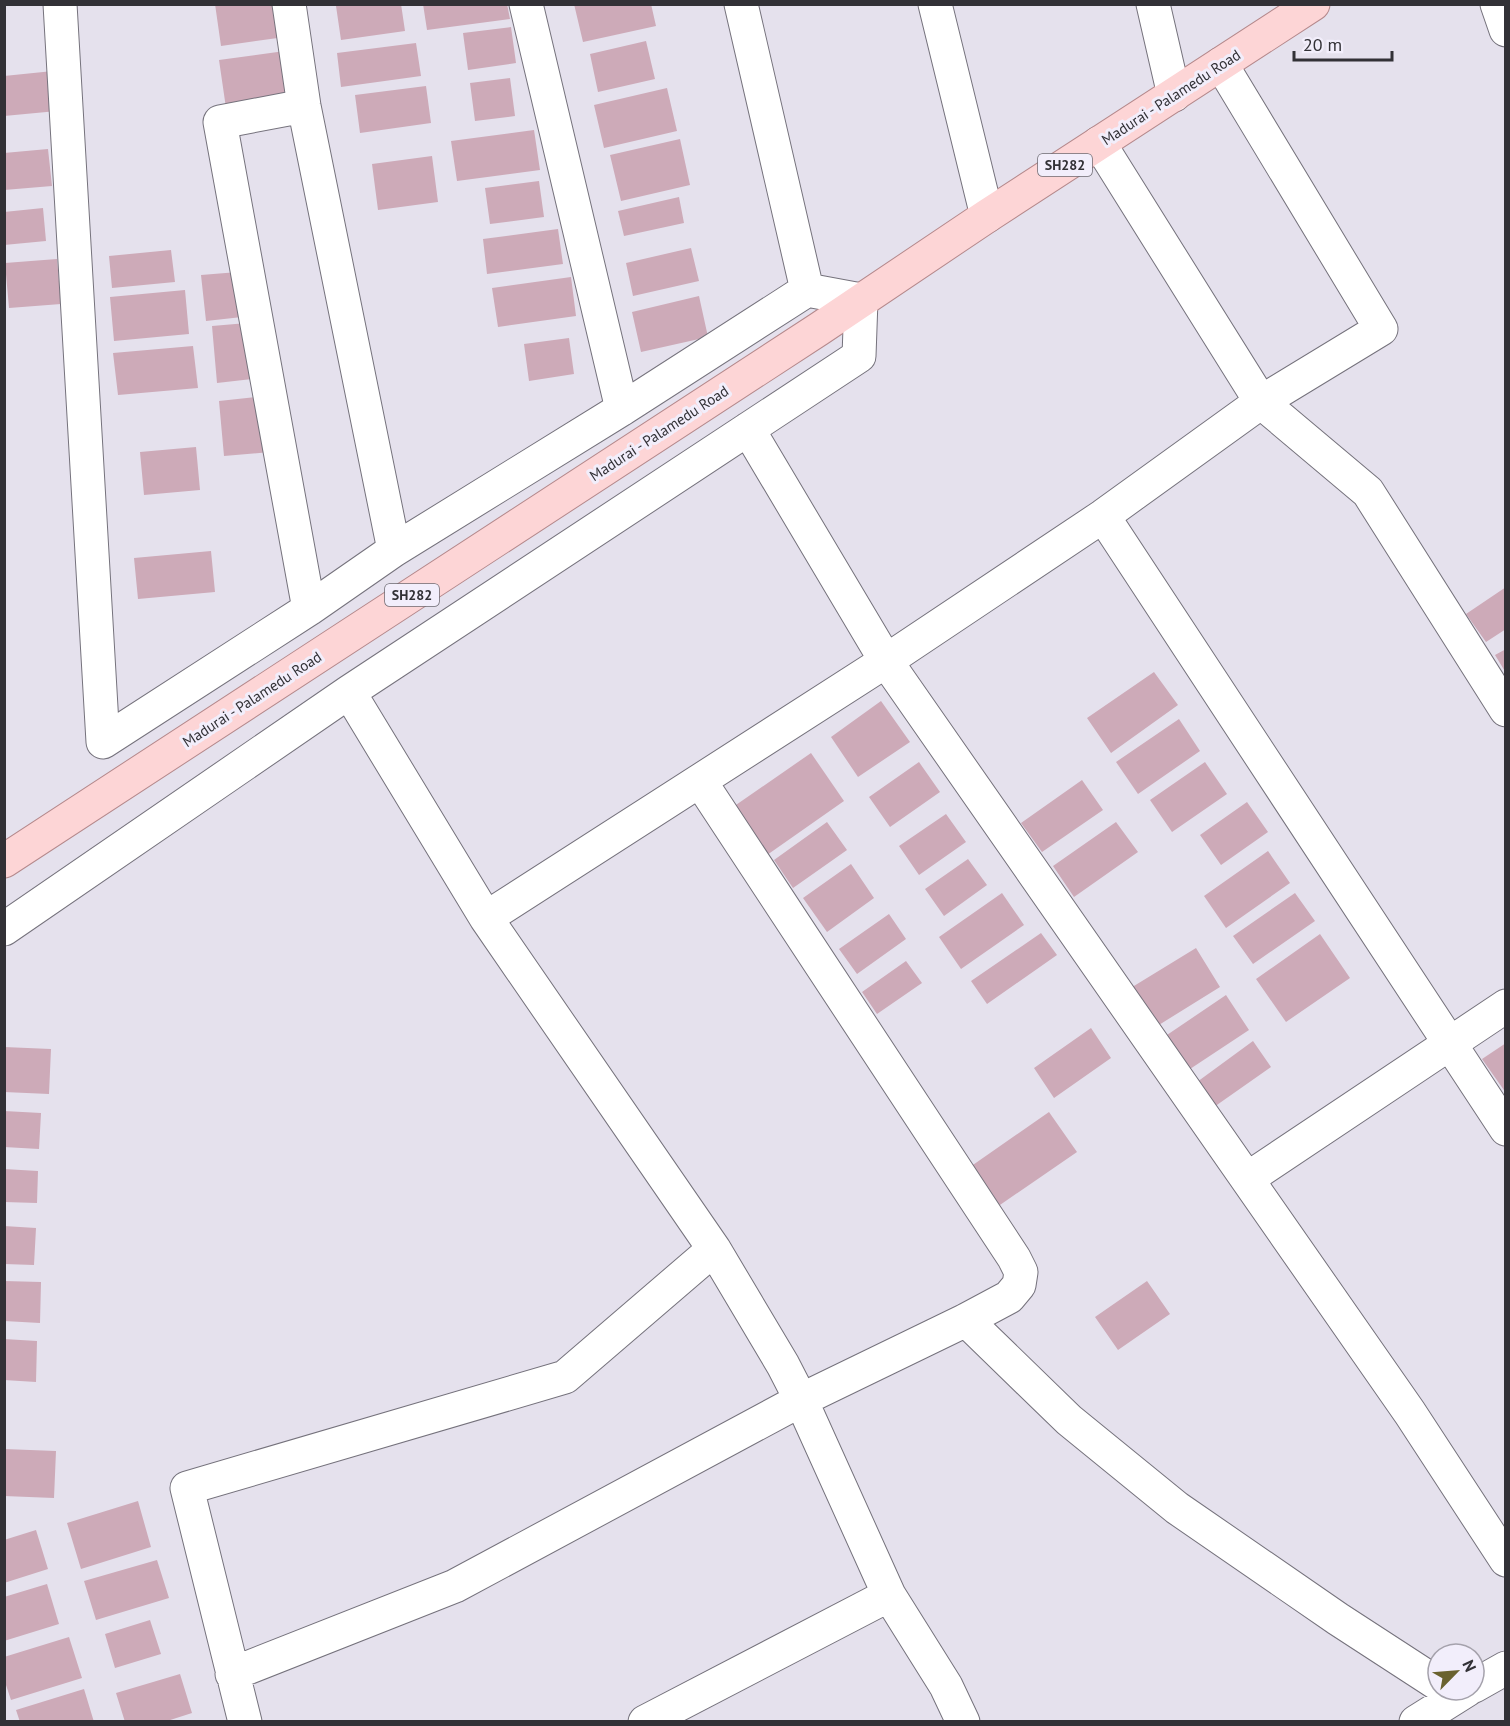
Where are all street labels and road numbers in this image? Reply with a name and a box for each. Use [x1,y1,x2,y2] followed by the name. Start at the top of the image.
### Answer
[1098,45,1244,149] street label: Madurai - Palamedu Road
[1038,154,1092,176] road number: SH282
[586,381,732,485] street label: Madurai - Palamedu Road
[385,584,439,606] road number: SH282
[179,647,325,751] street label: Madurai - Palamedu Road

